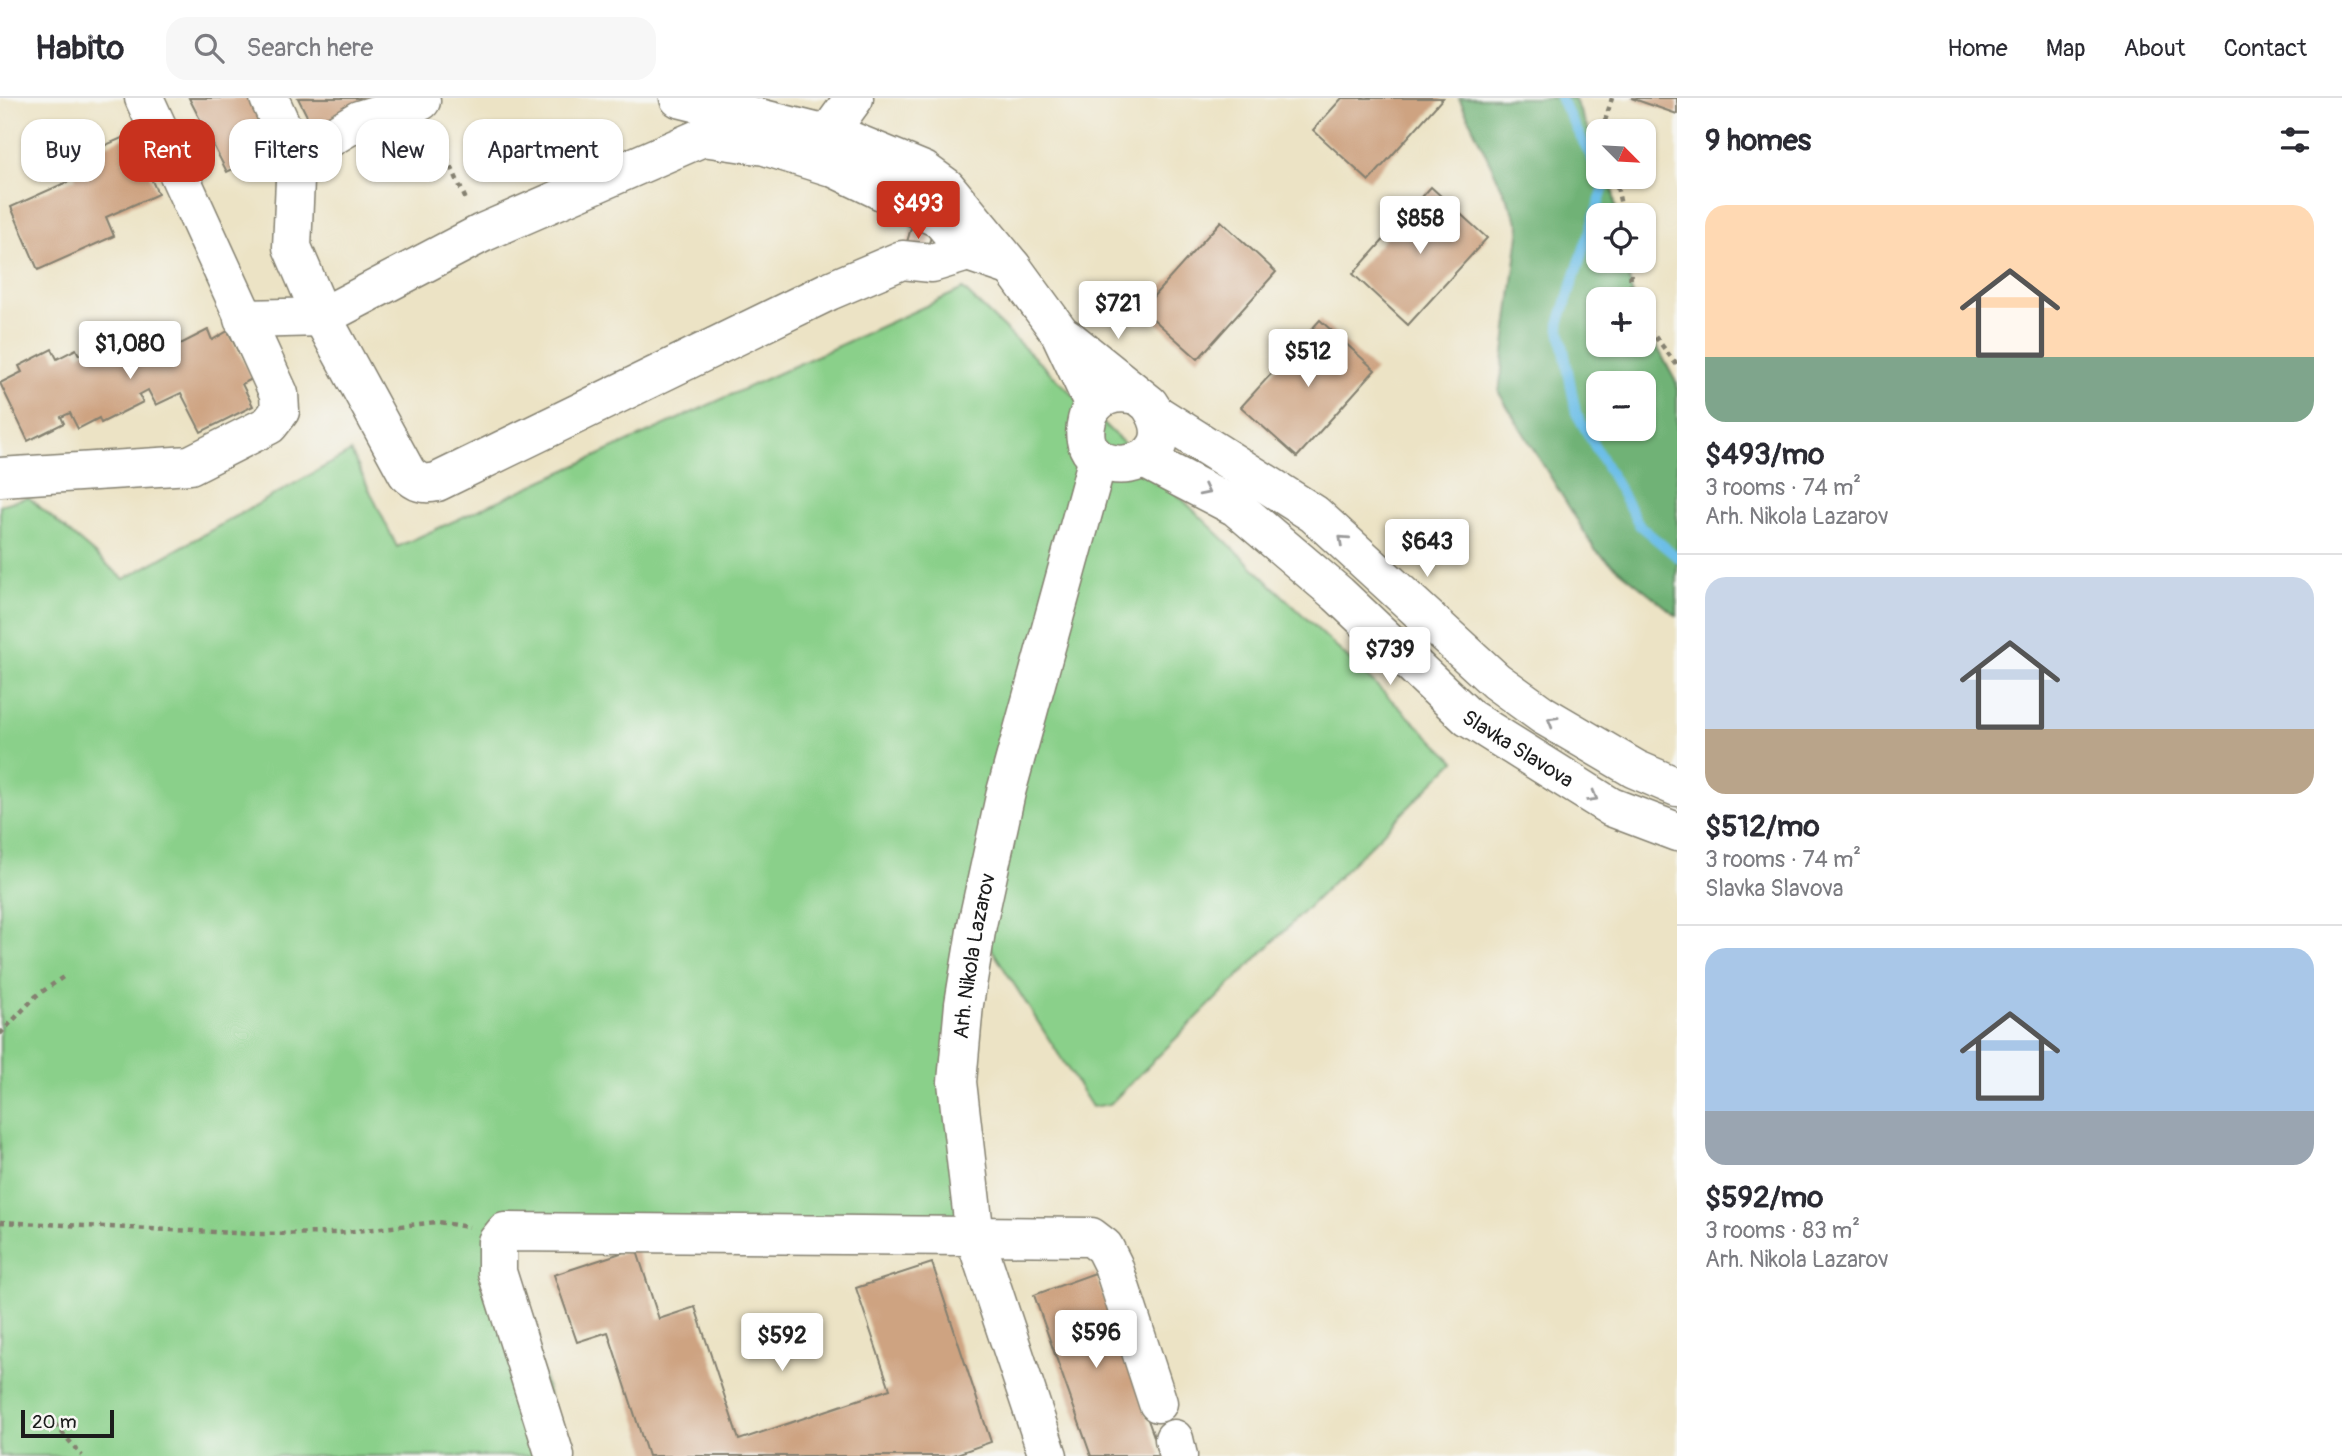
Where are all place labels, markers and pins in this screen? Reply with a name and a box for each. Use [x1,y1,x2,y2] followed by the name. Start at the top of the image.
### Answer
[877,181,959,241] pin: $493
[1379,197,1461,256] pin: $858
[1077,282,1159,341] pin: $721
[73,322,187,381] pin: $1,080
[1267,330,1349,389] pin: $512
[1386,519,1468,579] pin: $643
[1349,628,1431,687] pin: $739
[1055,1310,1137,1370] pin: $596
[741,1314,823,1373] pin: $592

